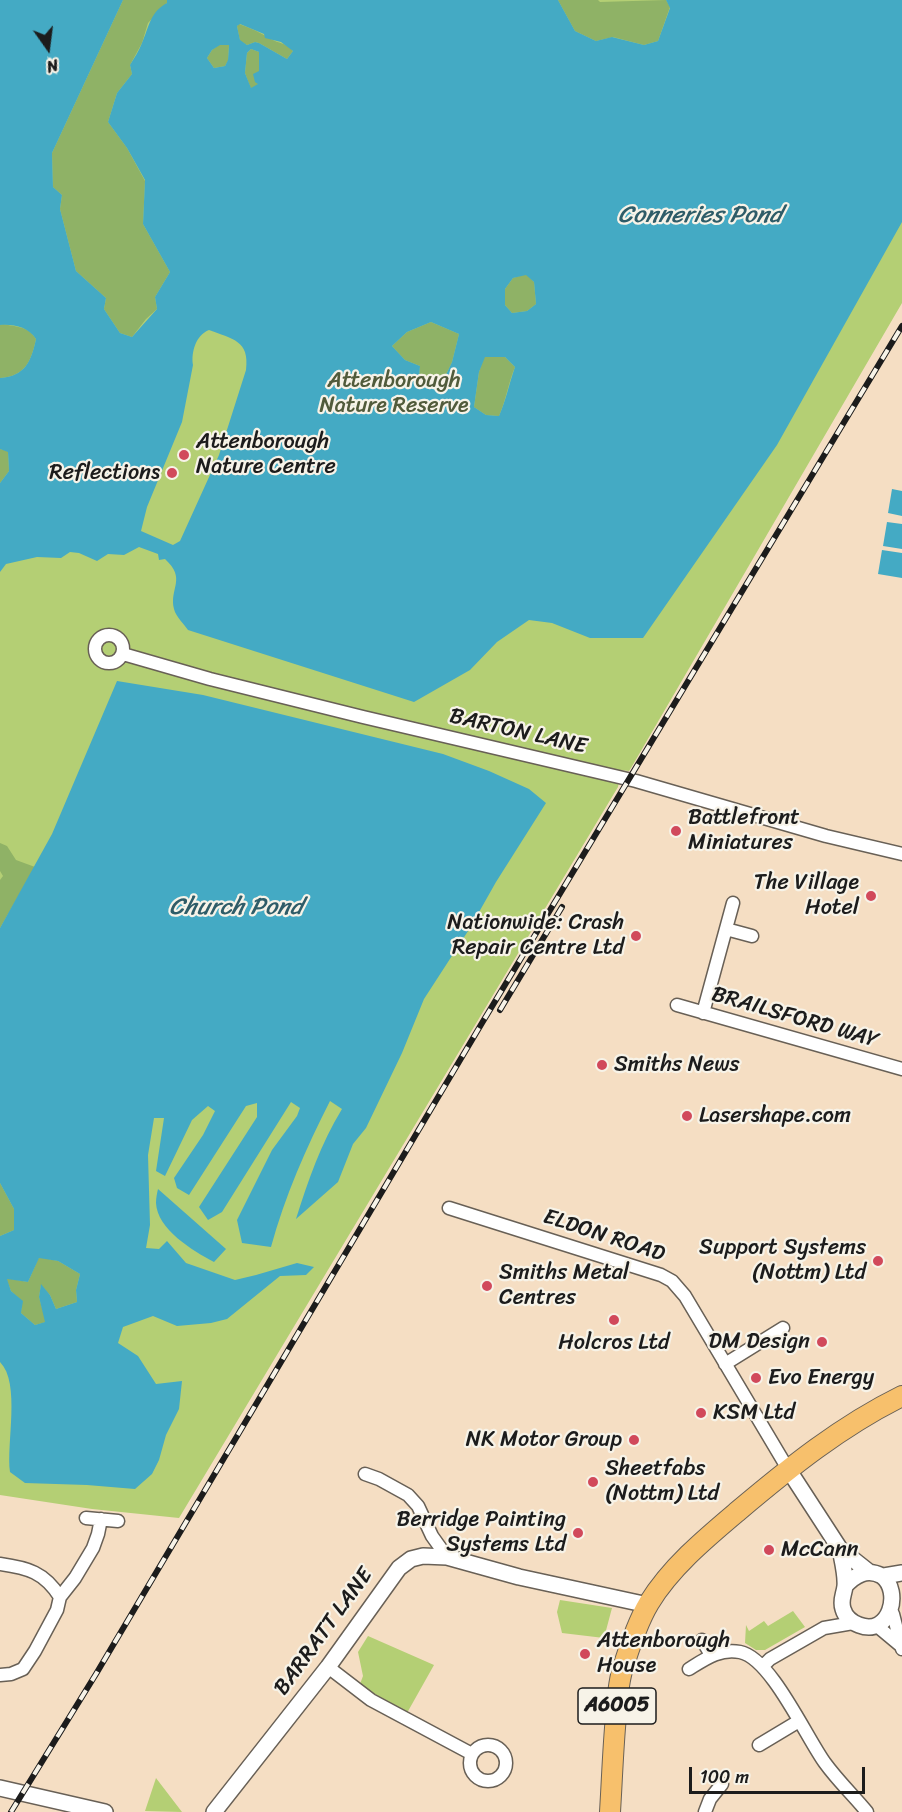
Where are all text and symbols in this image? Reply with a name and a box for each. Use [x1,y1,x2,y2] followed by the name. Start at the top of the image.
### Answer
[18,18,78,78] north arrow
[44,51,61,81] text: N
[618,202,782,230] water label: Conneries Pond
[320,368,468,420] park label: Attenborough Nature Reserve
[196,429,336,481] place label: Attenborough Nature Centre
[177,448,191,462] marker: Attenborough Nature Centre
[49,460,160,486] place label: Reflections
[165,466,179,480] marker: Reflections
[447,703,589,761] street label: BARTON LANE
[688,805,800,856] place label: Battlefront Miniatures
[669,824,683,838] marker: Battlefront Miniatures
[754,870,859,921] place label: The Village Hotel
[864,889,878,903] marker: The Village Hotel
[169,894,303,922] water label: Church Pond
[447,910,624,962] place label: Nationwide: Crash Repair Centre Ltd
[629,929,643,943] marker: Nationwide: Crash Repair Centre Ltd
[708,982,882,1054] street label: BRAILSFORD WAY
[614,1052,740,1078] place label: Smiths News
[595,1058,609,1072] marker: Smiths News
[699,1103,851,1129] place label: Lasershape.com
[680,1109,694,1123] marker: Lasershape.com
[540,1204,668,1268] street label: ELDON ROAD
[699,1235,866,1286] place label: Support Systems (Nottm) Ltd
[871,1254,885,1268] marker: Support Systems (Nottm) Ltd
[499,1260,629,1312] place label: Smiths Metal Centres
[480,1279,494,1293] marker: Smiths Metal Centres
[607,1313,621,1327] marker: Holcros Ltd
[709,1329,810,1355] place label: DM Design
[558,1330,670,1356] place label: Holcros Ltd
[815,1335,829,1349] marker: DM Design
[768,1365,874,1391] place label: Evo Energy
[749,1371,763,1385] marker: Evo Energy
[713,1400,795,1426] place label: KSM Ltd
[694,1406,708,1420] marker: KSM Ltd
[466,1427,622,1453] place label: NK Motor Group
[627,1433,641,1447] marker: NK Motor Group
[605,1456,719,1508] place label: Sheetfabs (Nottm) Ltd
[586,1475,600,1489] marker: Sheetfabs (Nottm) Ltd
[397,1507,566,1558] place label: Berridge Painting Systems Ltd
[571,1526,585,1540] marker: Berridge Painting Systems Ltd
[781,1537,859,1563] place label: McCann
[762,1543,776,1557] marker: McCann
[269,1563,379,1701] street label: BARRATT LANE
[597,1628,730,1680] place label: Attenborough House
[578,1647,592,1661] marker: Attenborough House
[578,1688,656,1724] road number: A6005
[692,1755,868,1793] scale bar
[700,1761,749,1793] text: 100 m

